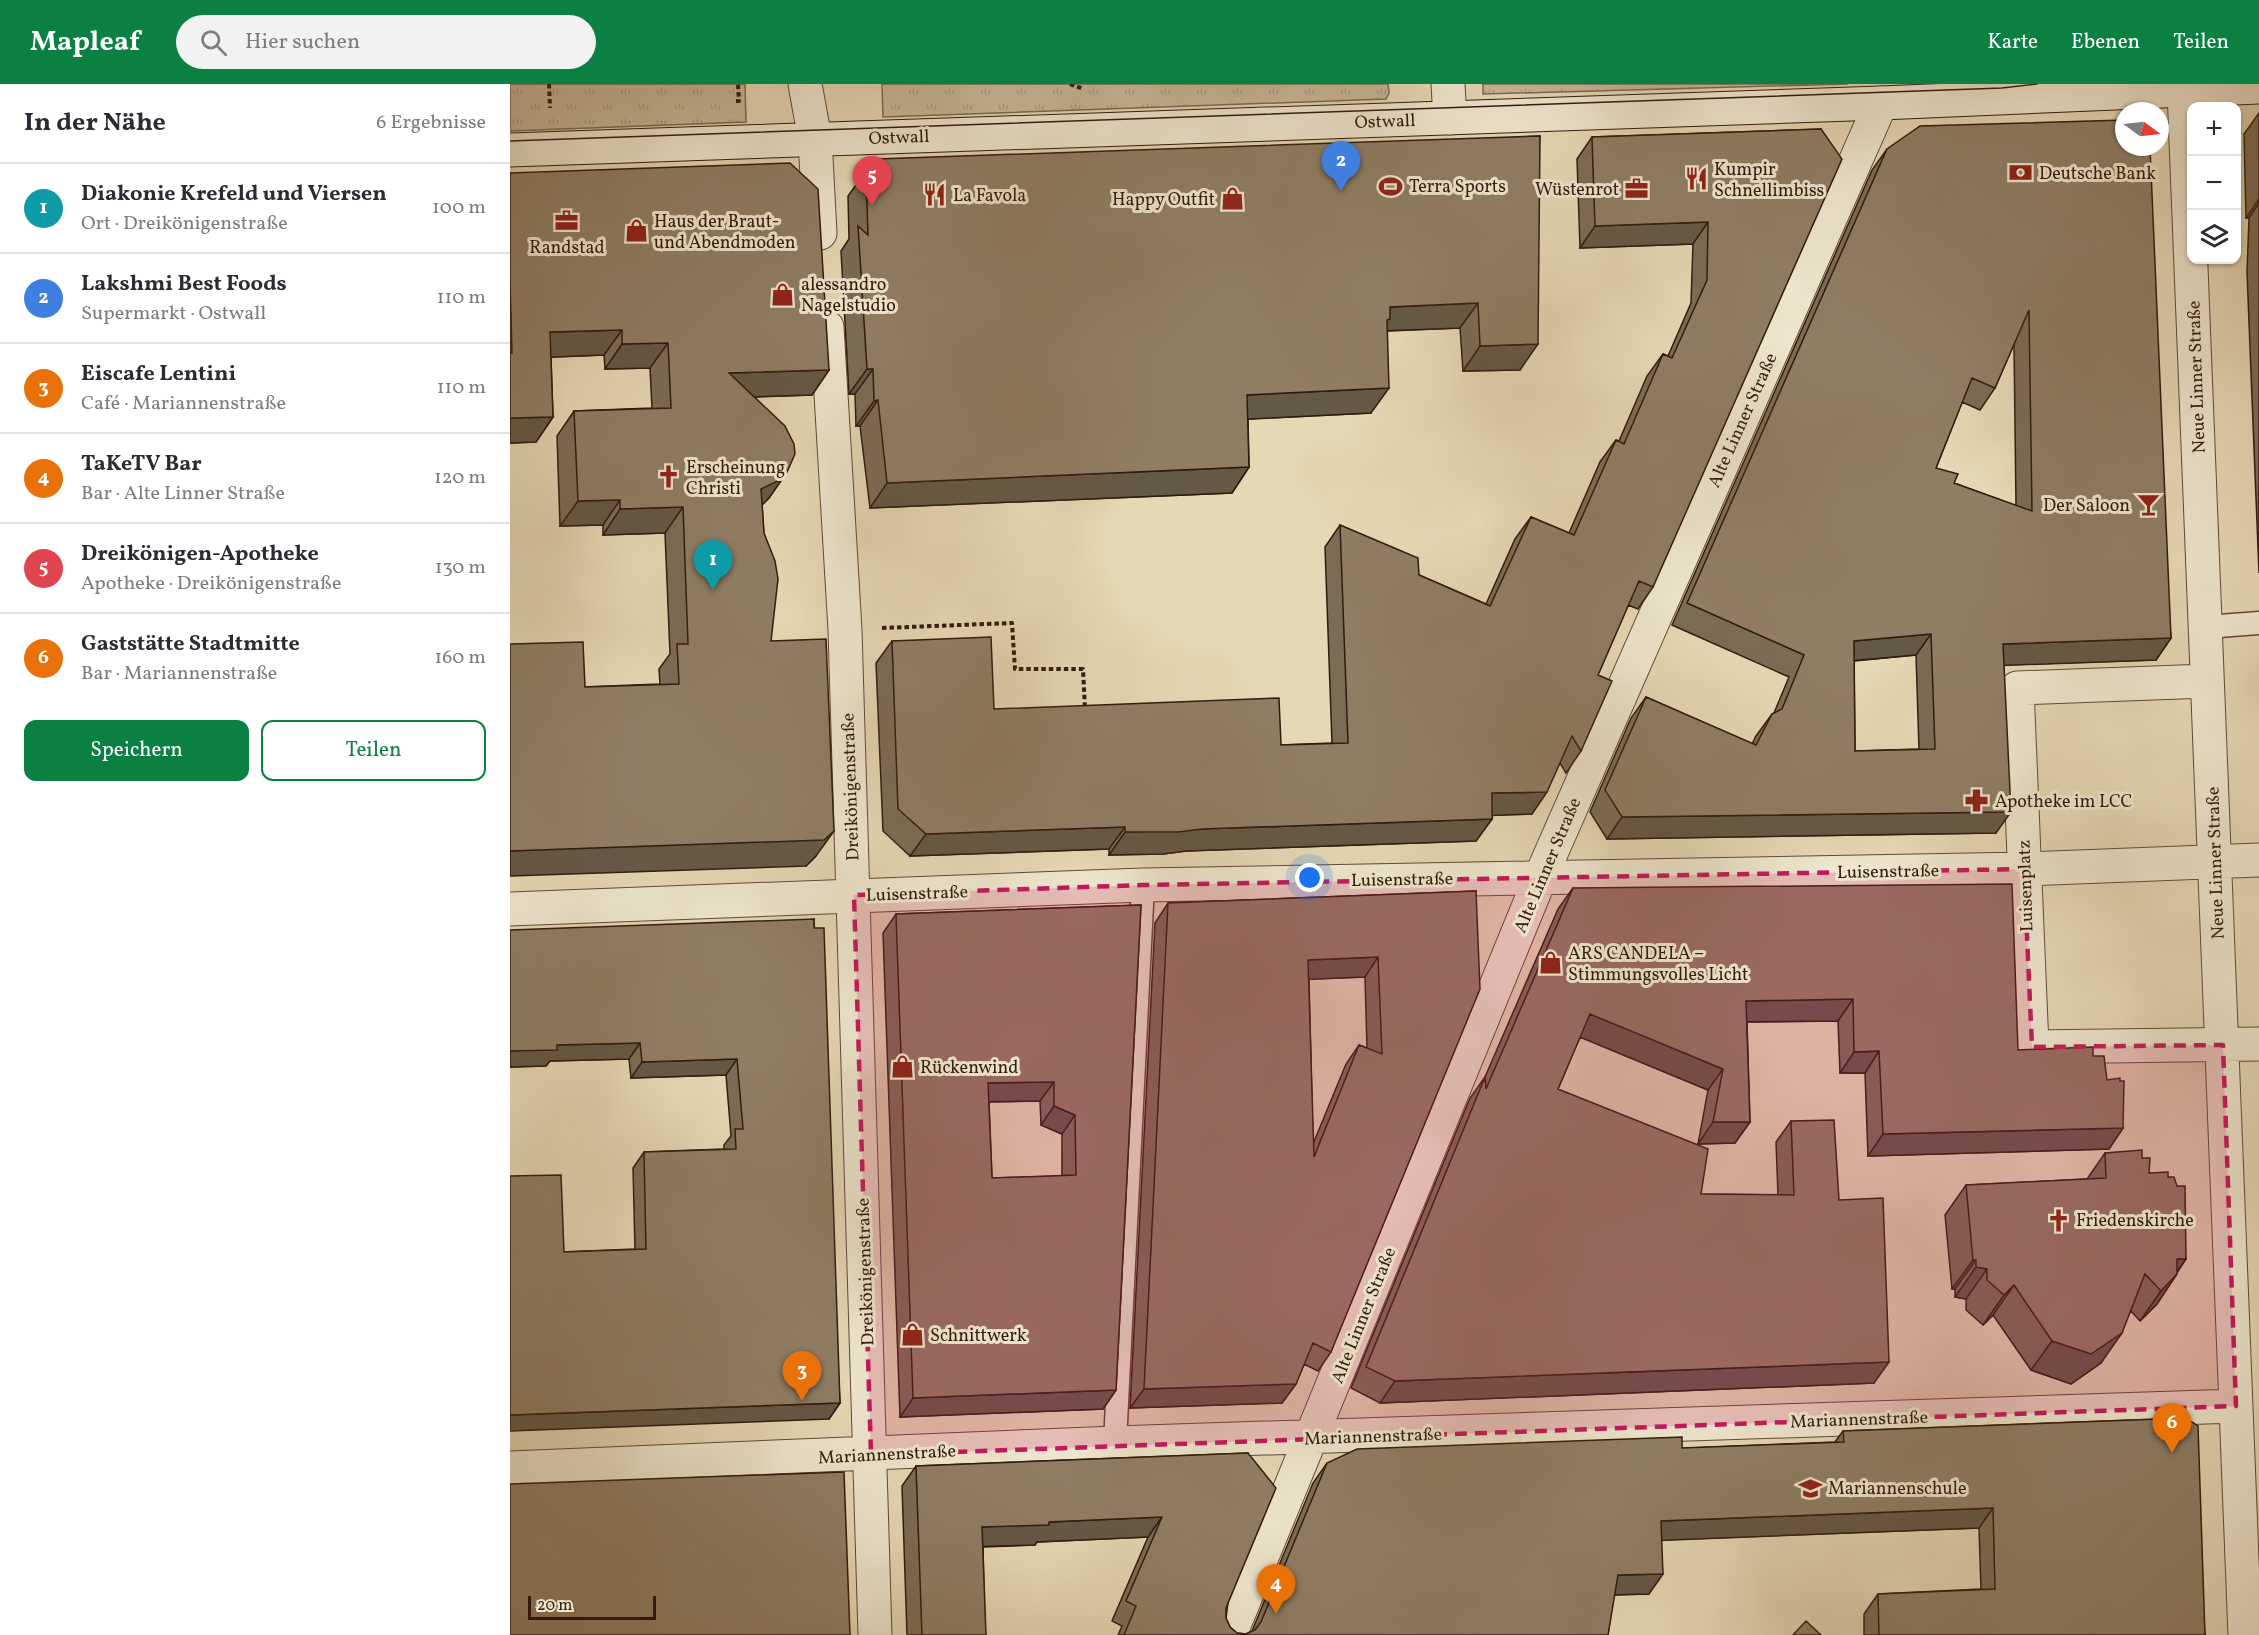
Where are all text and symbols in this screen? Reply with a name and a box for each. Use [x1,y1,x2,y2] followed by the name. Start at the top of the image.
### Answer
[176,15,596,69] search box
[30,23,140,62] text: Mapleaf
[197,26,230,59] icon: search
[245,27,360,58] text: Hier suchen
[1987,28,2038,57] text: Karte
[2071,28,2140,57] text: Ebenen
[2173,28,2229,57] text: Teilen
[2115,102,2169,156] north arrow
[2187,102,2241,264] map controls
[2187,102,2241,156] button: +
[24,105,166,141] text: In der Nähe
[376,109,486,137] text: 6 Ergebnisse
[1354,109,1416,136] street label: Ostwall
[868,125,930,152] street label: Ostwall
[1322,141,1360,191] pin: 2
[852,156,892,206] pin: 5
[2187,156,2241,210] button: −
[1714,158,1824,204] place label: Kumpir Schnellimbiss
[2008,160,2034,186] bank icon: Deutsche Bank
[2039,162,2156,187] place label: Deutsche Bank
[1683,166,1709,192] restaurant icon: Kumpir Schnellimbiss
[1378,173,1404,199] sports icon: Terra Sports
[1409,175,1506,200] place label: Terra Sports
[1624,176,1650,202] office icon: Wüstenrot
[1535,178,1619,203] place label: Wüstenrot
[81,179,387,210] text: Diakonie Krefeld und Viersen
[922,182,948,208] restaurant icon: La Favola
[953,184,1026,209] place label: La Favola
[1220,186,1246,212] shop icon: Happy Outfit
[1112,188,1215,213] place label: Happy Outfit
[39,194,48,222] text: 1
[432,194,486,222] text: 100 m
[554,208,580,234] office icon: Randstad
[81,210,288,238] text: Ort · Dreikönigenstraße
[654,210,796,256] place label: Haus der Braut- und Abendmoden
[2187,210,2241,264] button: layers
[623,218,649,244] shop icon: Haus der Braut- und Abendmoden
[529,236,605,261] place label: Randstad
[81,269,287,300] text: Lakshmi Best Foods
[801,273,896,319] place label: alessandro Nagelstudio
[770,281,796,307] shop icon: alessandro Nagelstudio
[38,284,49,312] text: 2
[437,284,486,312] text: 110 m
[81,300,266,328] text: Supermarkt · Ostwall
[2182,300,2213,454] street label: Neue Linner Straße
[1702,349,1784,492] street label: Alte Linner Straße
[81,359,236,390] text: Eiscafe Lentini
[38,374,49,402] text: 3
[437,374,486,402] text: 110 m
[81,390,286,418] text: Café · Mariannenstraße
[81,449,202,480] text: TaKeTV Bar
[686,456,785,502] place label: Erscheinung Christi
[37,464,50,492] text: 4
[434,464,486,492] text: 120 m
[655,464,681,490] church icon: Erscheinung Christi
[81,480,285,508] text: Bar · Alte Linner Straße
[2135,492,2161,518] bar icon: Der Saloon
[2043,494,2130,519] place label: Der Saloon
[81,539,319,570] text: Dreikönigen-Apotheke
[694,540,732,590] pin: 1
[39,554,48,582] text: 5
[435,554,486,582] text: 130 m
[81,570,341,598] text: Apotheke · Dreikönigenstraße
[81,629,300,660] text: Gaststätte Stadtmitte
[38,644,49,672] text: 6
[434,644,486,672] text: 160 m
[81,660,277,688] text: Bar · Mariannenstraße
[836,712,867,861] street label: Dreikönigenstraße
[24,720,249,781] button: Speichern
[261,720,486,781] button: Teilen
[2201,786,2232,940] street label: Neue Linner Straße
[1964,788,1990,814] pharmacy icon: Apotheke im LCC
[1995,790,2132,815] place label: Apotheke im LCC
[1509,794,1588,937] street label: Alte Linner Straße
[2012,839,2041,932] street label: Luisenplatz
[1837,859,1939,886] street label: Luisenstraße
[1295,863,1324,892] your location
[1351,867,1453,894] street label: Luisenstraße
[865,880,969,909] street label: Luisenstraße
[1568,942,1748,988] place label: ARS CANDELA – Stimmungsvolles Licht
[1537,950,1563,976] shop icon: ARS CANDELA – Stimmungsvolles Licht
[889,1054,915,1080] shop icon: Rückenwind
[920,1056,1018,1081] place label: Rückenwind
[851,1197,882,1346] street label: Dreikönigenstraße
[2045,1207,2071,1233] church icon: Friedenskirche
[2076,1209,2194,1234] place label: Friedenskirche
[1326,1244,1403,1387] street label: Alte Linner Straße
[899,1322,925,1348] shop icon: Schnittwerk
[930,1324,1027,1349] place label: Schnittwerk
[782,1352,822,1401] pin: 3
[2152,1404,2192,1453] pin: 6
[1790,1406,1929,1435] street label: Mariannenstraße
[1304,1423,1443,1452] street label: Mariannenstraße
[817,1439,957,1472] street label: Mariannenstraße
[1797,1475,1823,1501] school or university icon: Mariannenschule
[1828,1477,1967,1502] place label: Mariannenschule
[1256,1564,1296,1614] pin: 4
[528,1593,656,1620] scale bar
[537,1595,572,1617] text: 20 m

